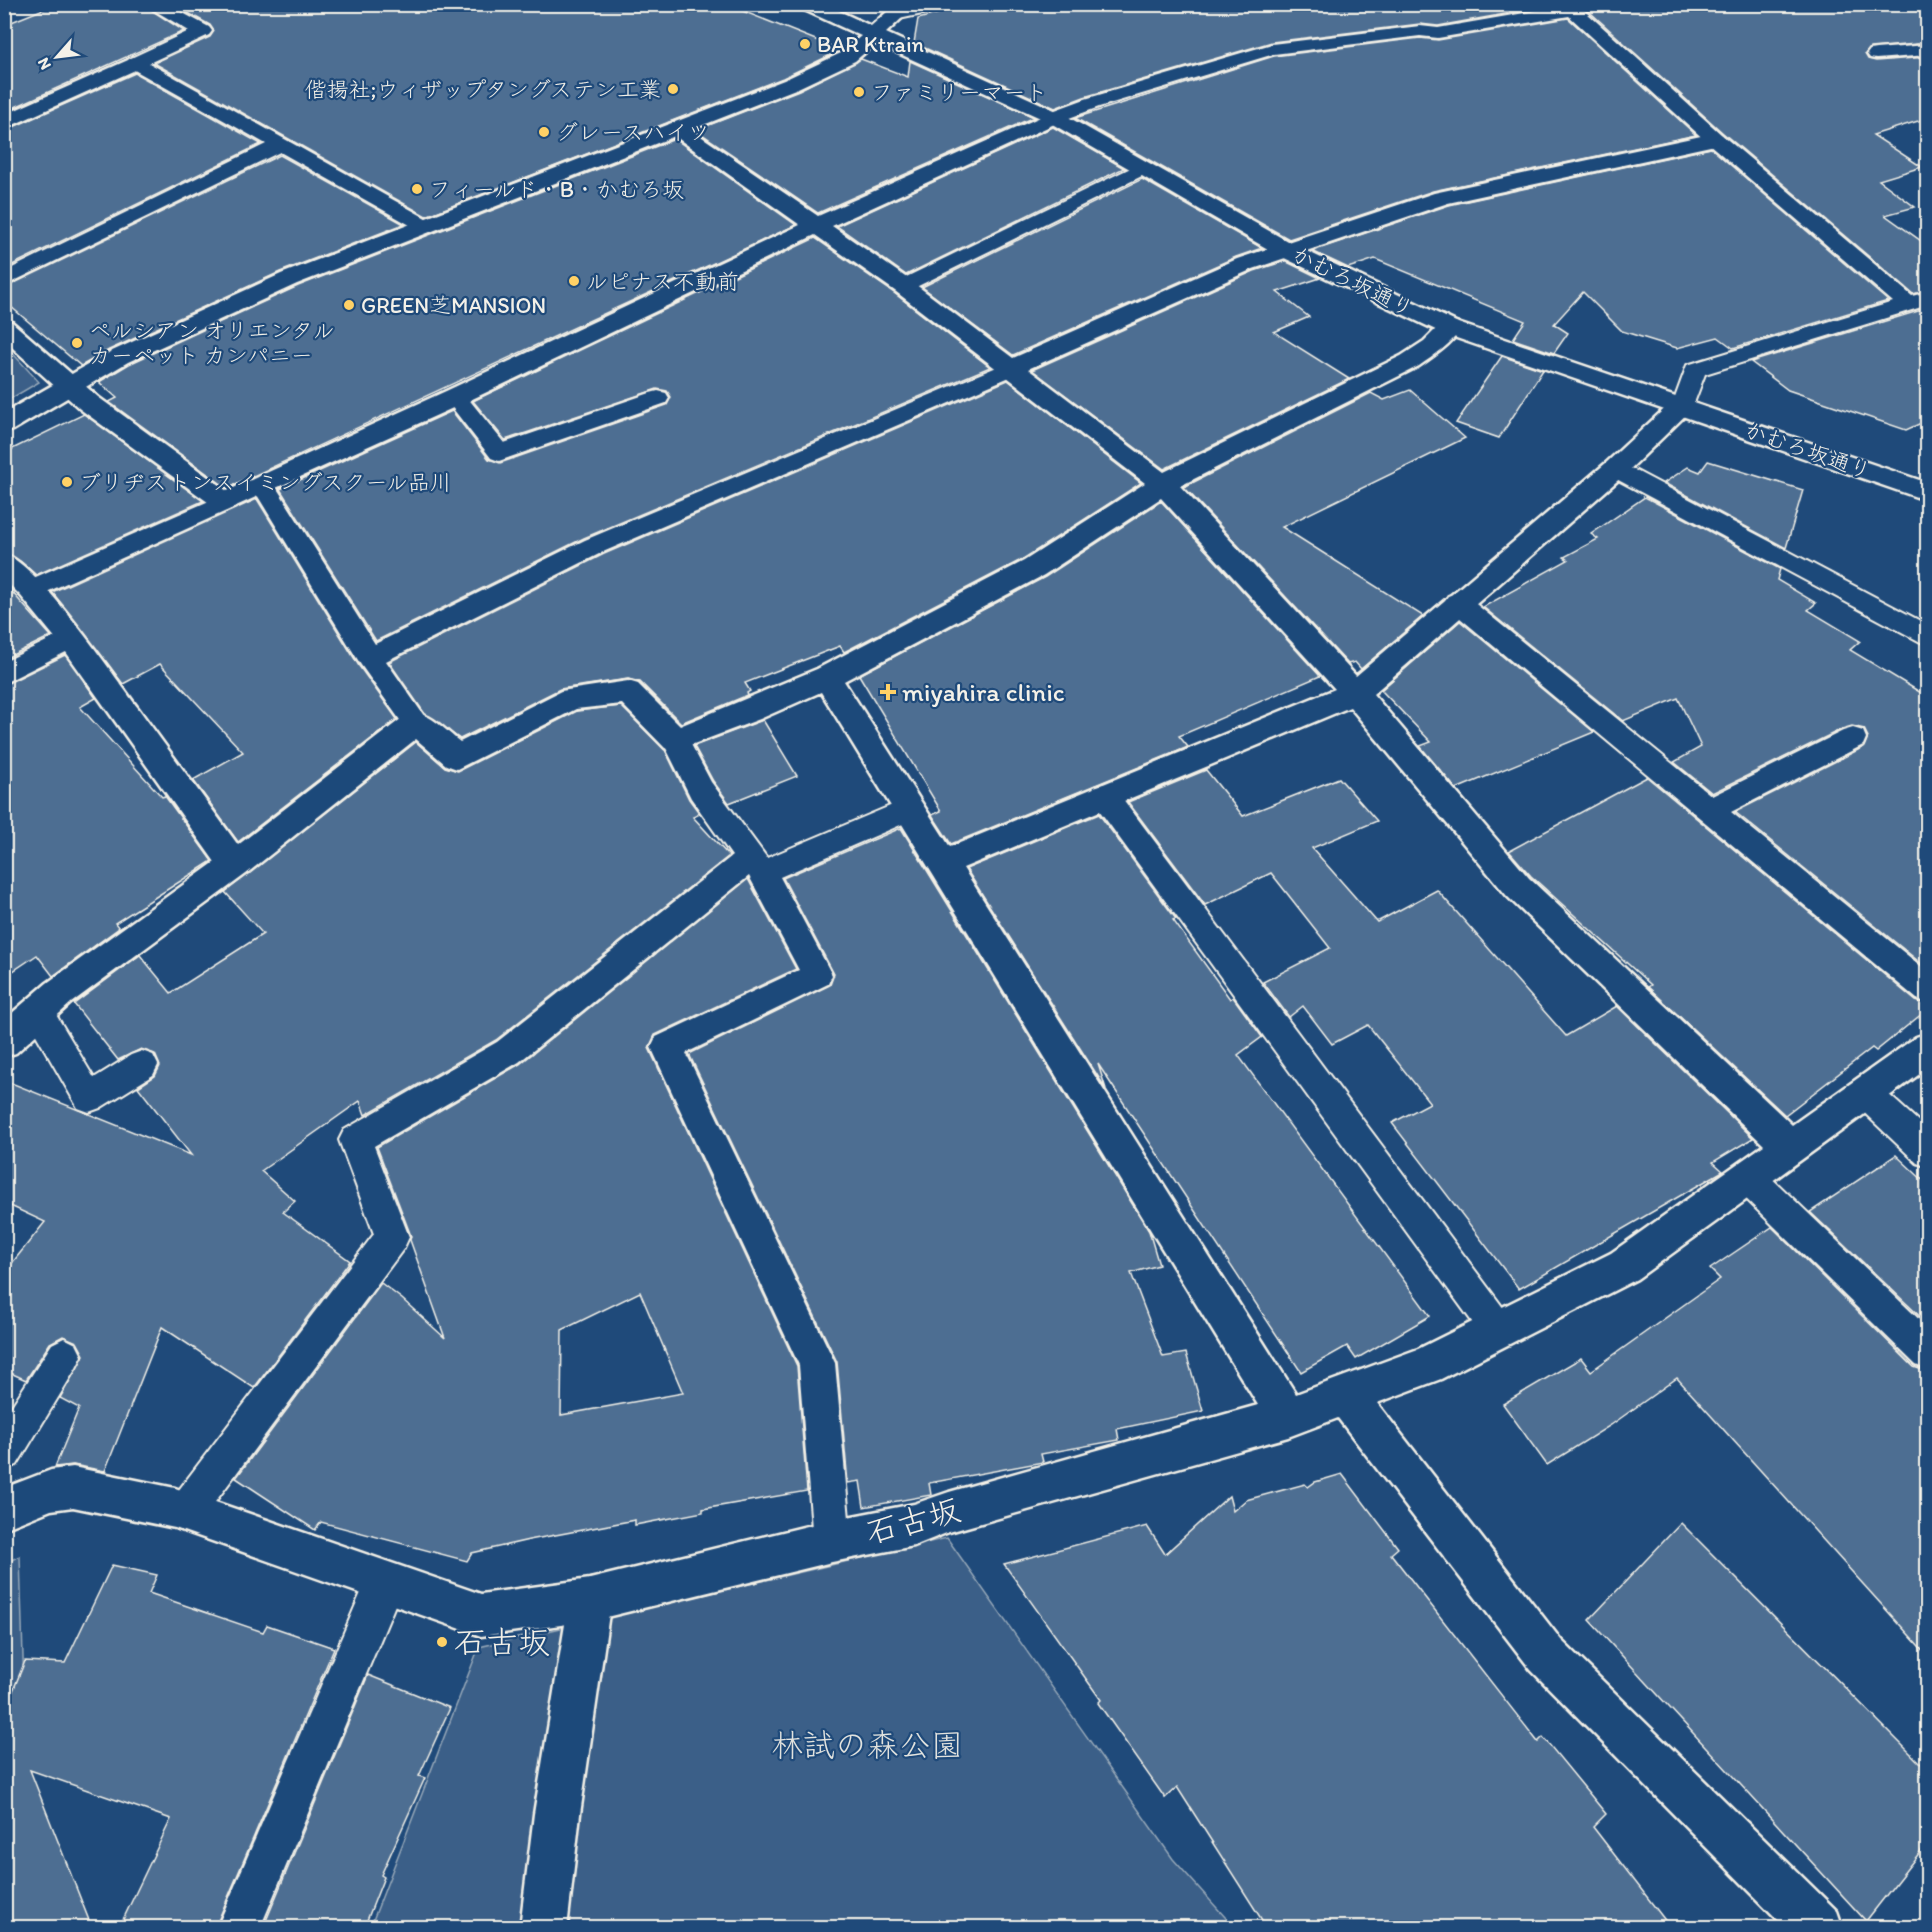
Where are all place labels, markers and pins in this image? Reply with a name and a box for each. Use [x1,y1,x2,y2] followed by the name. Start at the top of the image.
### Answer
[817,31,925,58] place label: BAR Ktrain
[798,37,812,51] marker: BAR Ktrain
[305,76,661,103] place label: 偕揚社;ウィザップタングステン工業
[871,79,1047,106] place label: ファミリーマート
[666,82,680,96] marker: 偕揚社;ウィザップタングステン工業
[852,85,866,99] marker: ファミリーマート
[556,119,710,146] place label: グレースハイツ
[537,125,551,139] marker: グレースハイツ
[429,176,684,203] place label: フィールド・B・かむろ坂
[410,182,424,196] marker: フィールド・B・かむろ坂
[586,268,739,295] place label: ルピナス不動前
[567,274,581,288] marker: ルピナス不動前
[361,292,546,319] place label: GREEN芝MANSION
[342,298,356,312] marker: GREEN芝MANSION
[89,317,335,369] place label: ペルシアン オリエンタル カーペット カンパニー
[70,336,84,350] marker: ペルシアン オリエンタル カーペット カンパニー
[79,469,452,496] place label: ブリヂストンスイミングスクール品川
[60,475,74,489] marker: ブリヂストンスイミングスクール品川
[902,676,1065,708] place label: miyahira clinic
[879,683,897,701] marker: miyahira clinic
[454,1623,550,1661] place label: 石古坂
[435,1635,449,1649] marker: 石古坂

